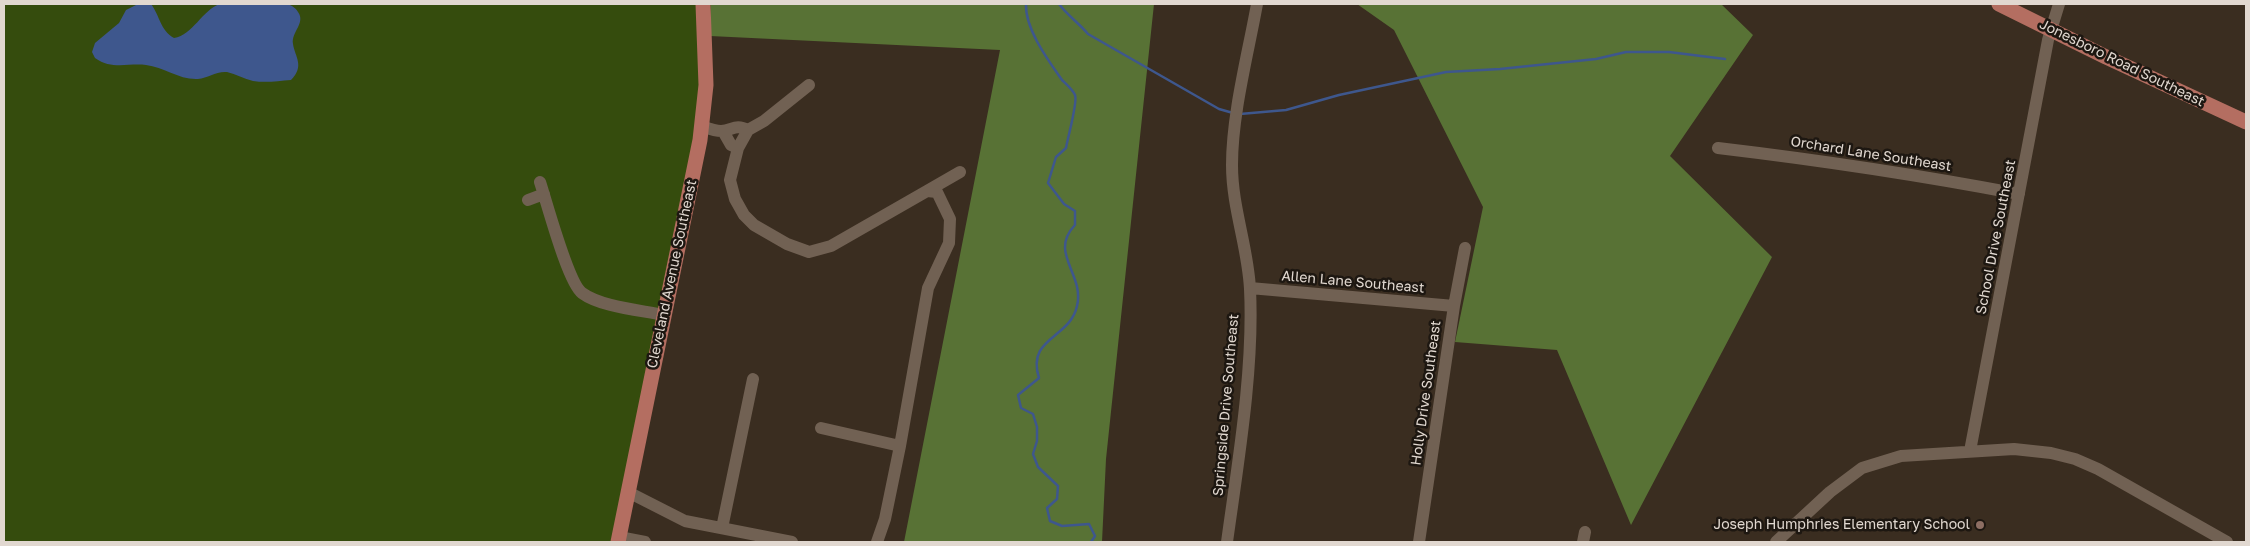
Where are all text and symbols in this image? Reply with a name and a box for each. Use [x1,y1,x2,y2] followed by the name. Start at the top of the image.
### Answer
[2037,16,2207,110] street label: Jonesboro Road Southeast
[1789,133,1953,175] street label: Orchard Lane Southeast
[1973,158,2019,316] street label: School Drive Southeast
[644,178,700,370] street label: Cleveland Avenue Southeast
[1281,267,1425,297] street label: Allen Lane Southeast
[1210,313,1242,497] street label: Springside Drive Southeast
[1407,319,1445,467] street label: Holly Drive Southeast
[1713,517,1970,533] place label: Joseph Humphries Elementary School
[1974,519,1986,531] marker: Joseph Humphries Elementary School

